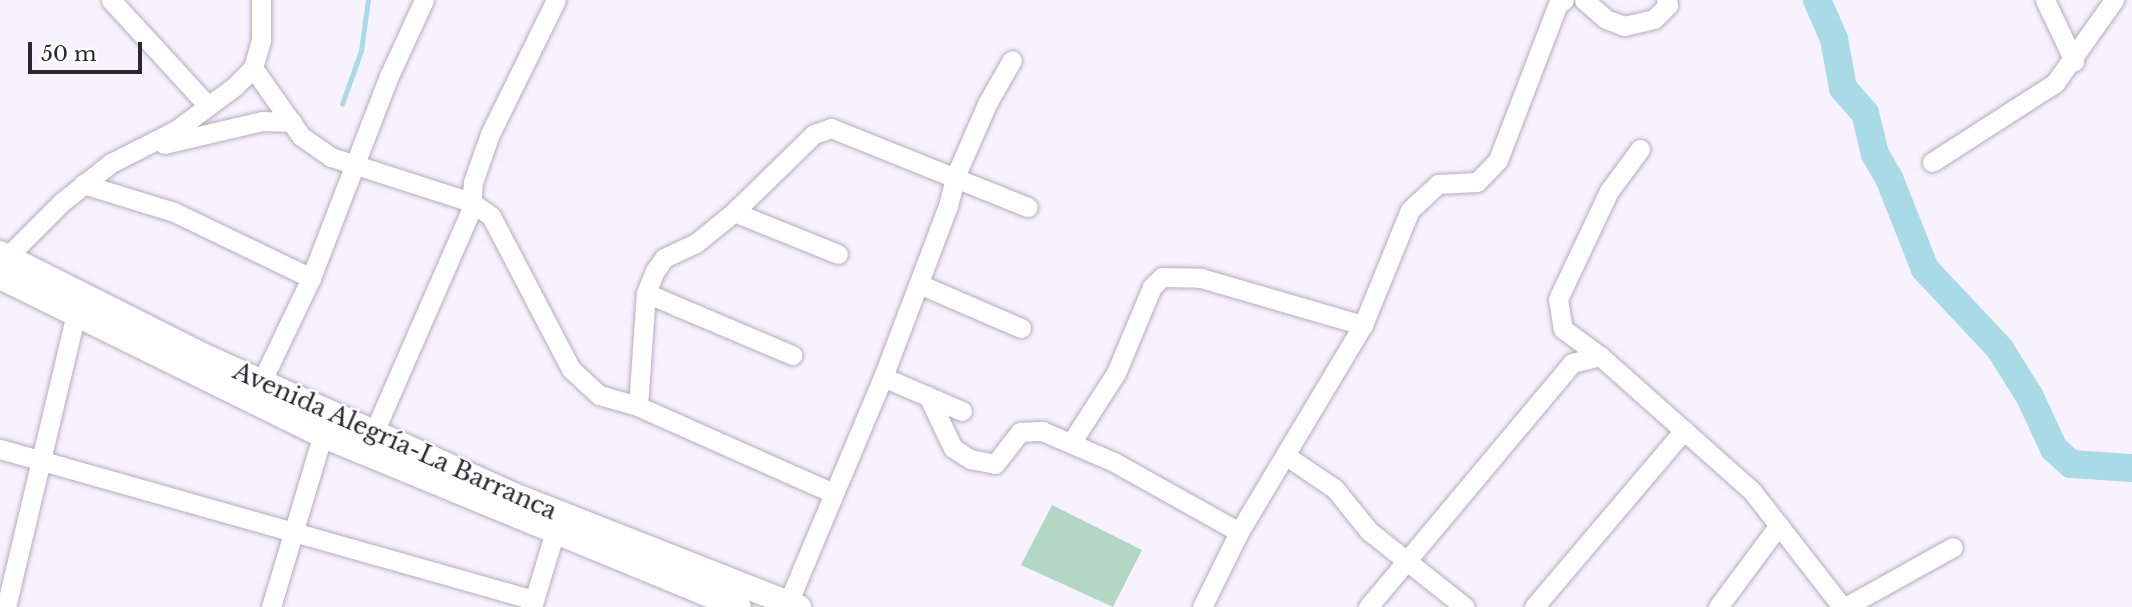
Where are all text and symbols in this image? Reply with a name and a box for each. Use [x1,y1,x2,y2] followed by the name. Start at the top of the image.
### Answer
[32,28,145,72] scale bar
[41,41,96,67] text: 50 m
[228,356,562,526] street label: Avenida Alegría-La Barranca

